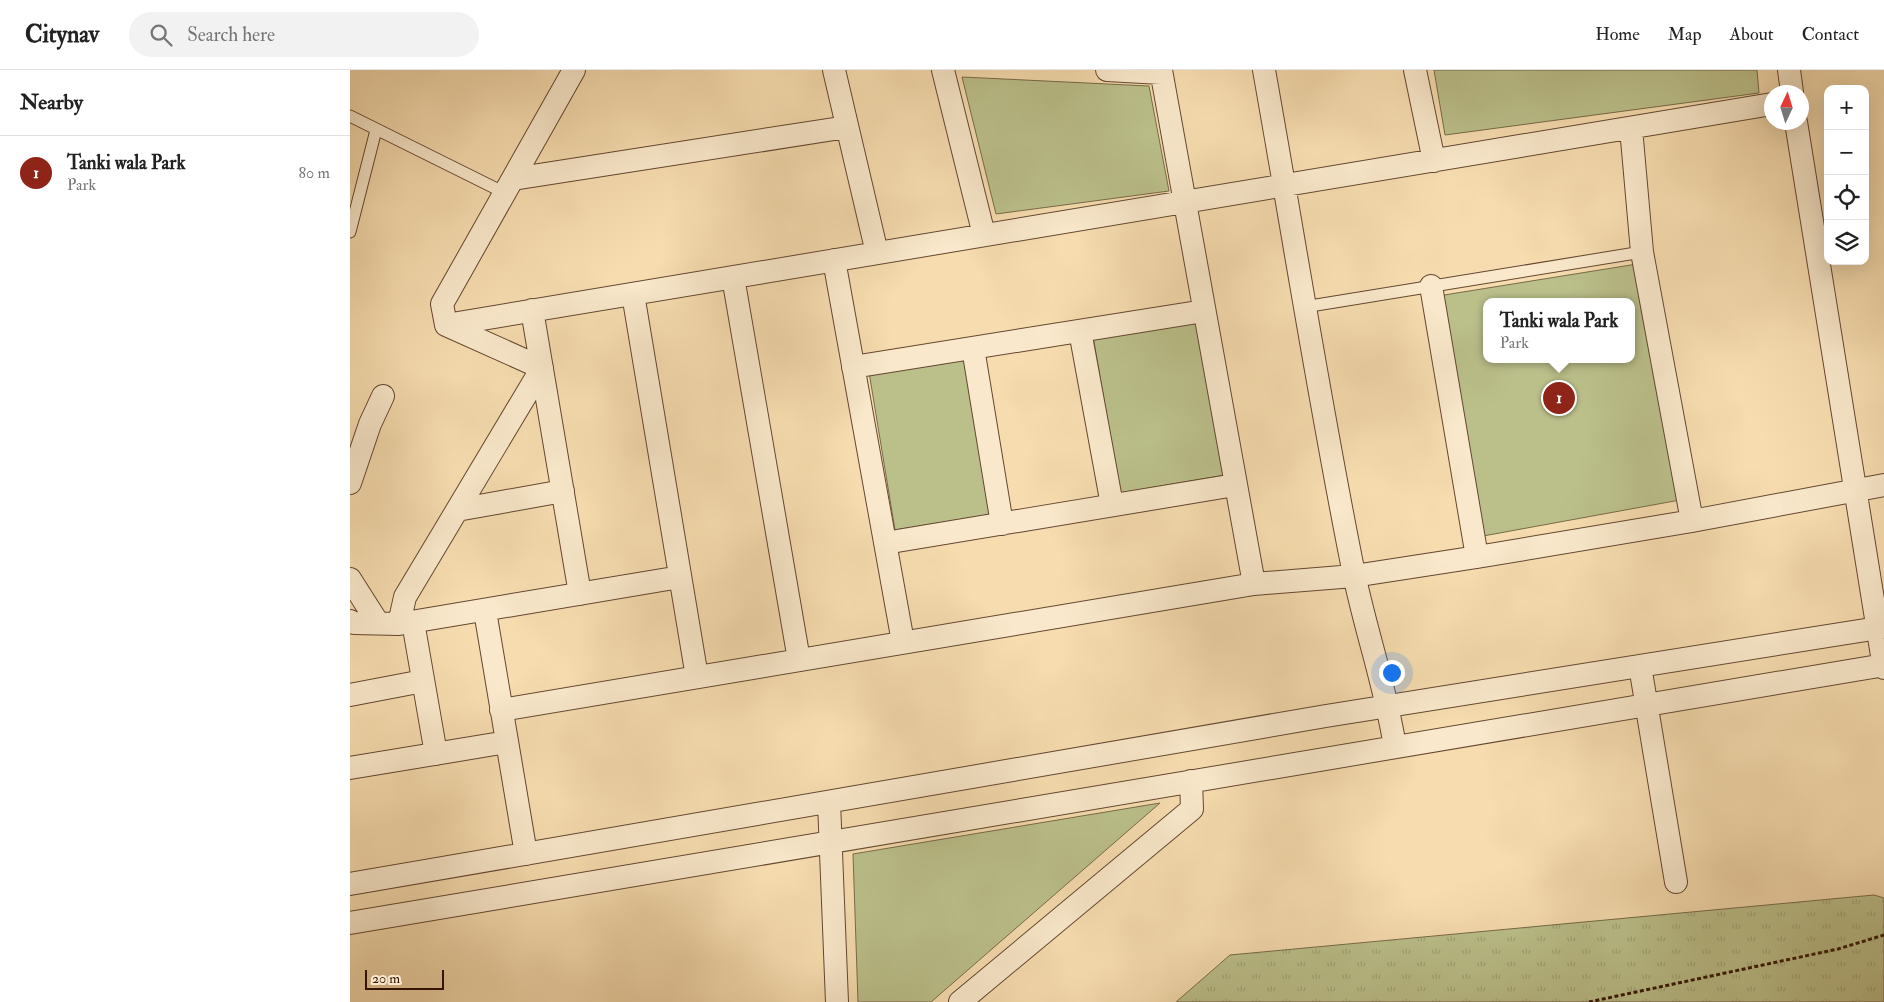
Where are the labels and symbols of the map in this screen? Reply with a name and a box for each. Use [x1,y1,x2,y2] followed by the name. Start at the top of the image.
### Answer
[1764,85,1809,130] north arrow
[1543,379,1575,417] pin: 1
[1379,660,1405,686] your location
[365,967,444,990] scale bar

